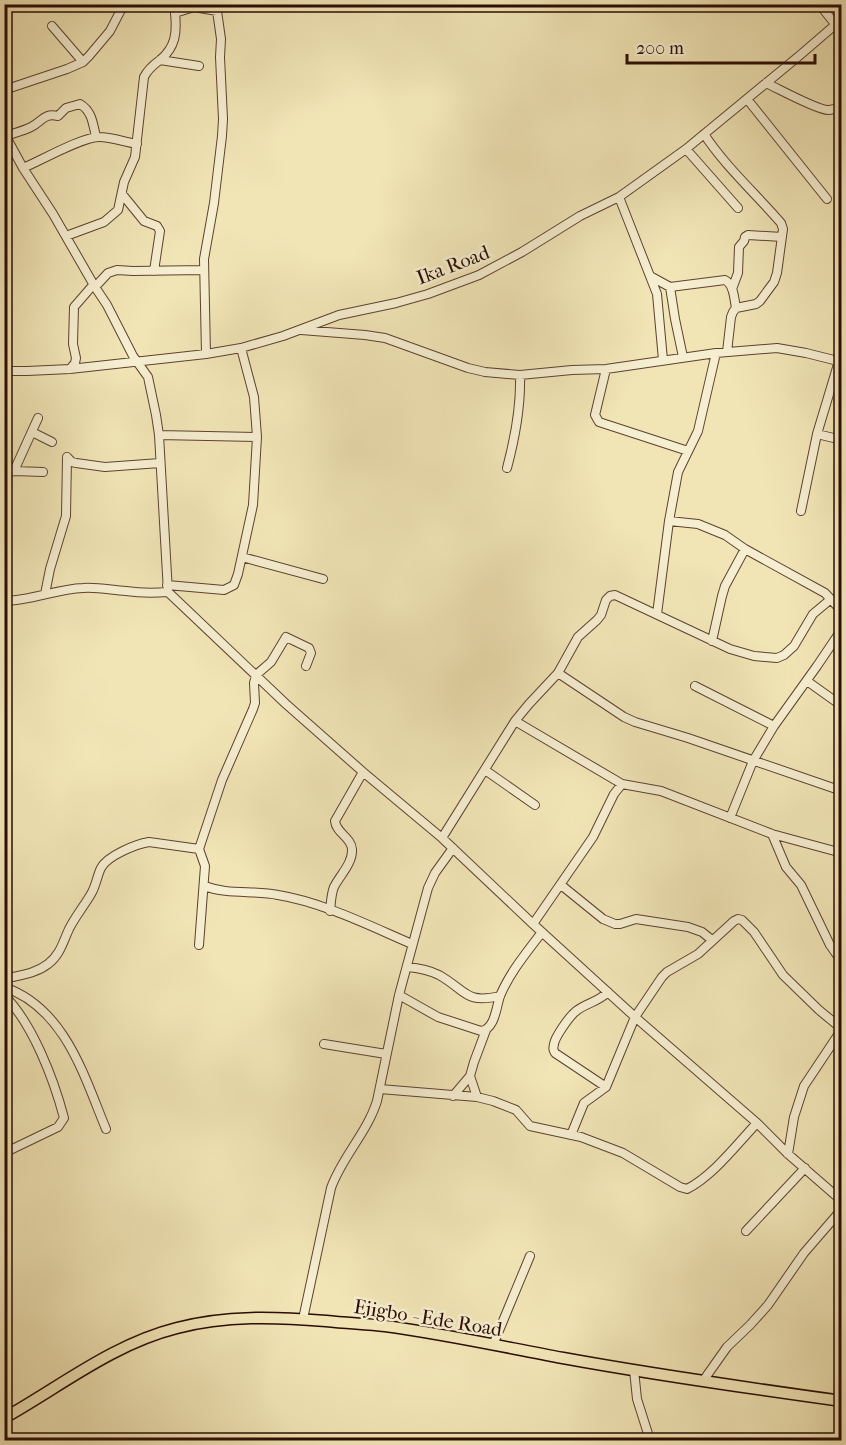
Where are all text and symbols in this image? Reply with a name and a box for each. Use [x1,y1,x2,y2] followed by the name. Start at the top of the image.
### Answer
[627,27,814,65] scale bar
[636,38,684,59] text: 200 m
[413,240,494,289] street label: Ika Road
[352,1295,505,1341] street label: Ejigbo - Ede Road

